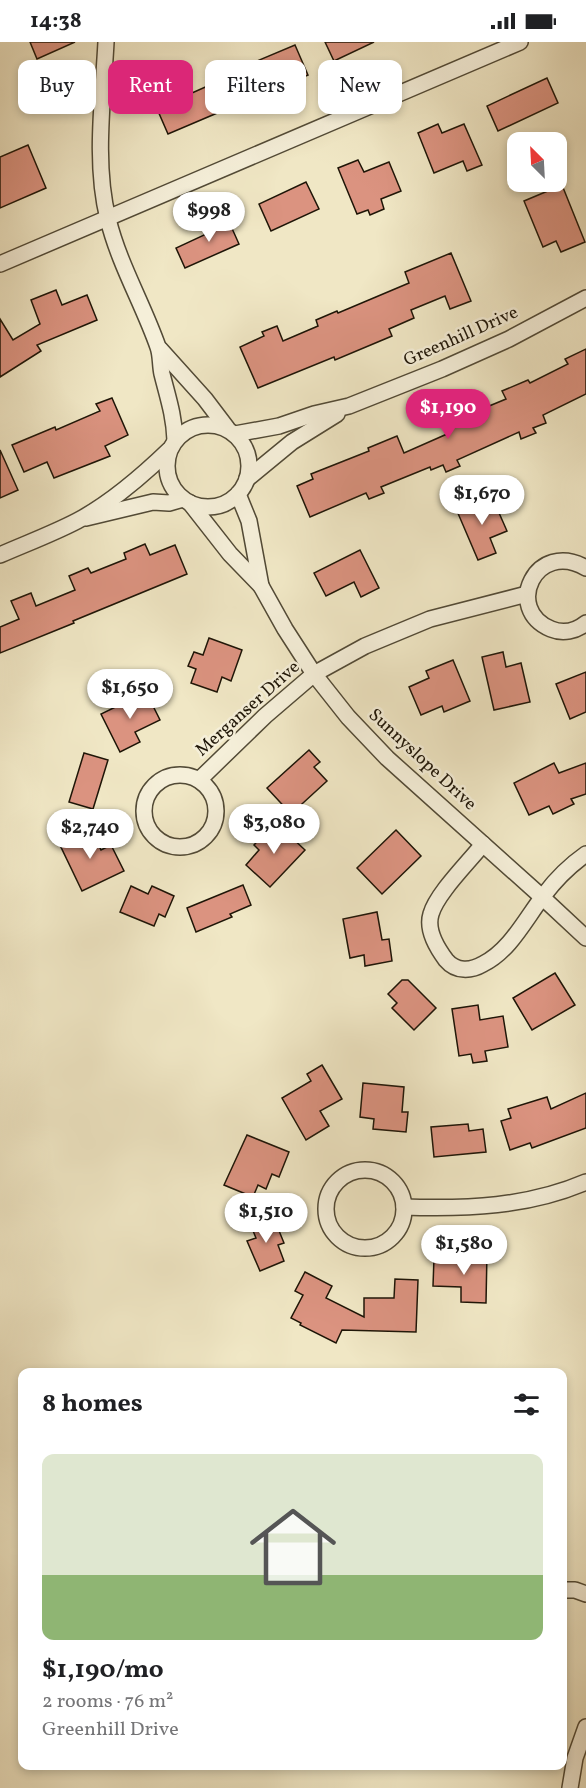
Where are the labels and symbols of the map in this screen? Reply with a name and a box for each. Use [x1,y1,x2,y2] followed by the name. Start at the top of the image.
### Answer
[507,132,567,192] north arrow
[173,192,245,243] pin: $998
[400,301,522,373] street label: Greenhill Drive
[399,389,497,440] pin: $1,190
[433,475,531,526] pin: $1,670
[190,655,306,763] street label: Merganser Drive
[81,669,179,720] pin: $1,650
[362,703,482,817] street label: Sunnyslope Drive
[225,804,323,855] pin: $3,080
[41,809,139,860] pin: $2,740
[217,1193,315,1244] pin: $1,510
[415,1225,513,1276] pin: $1,580

